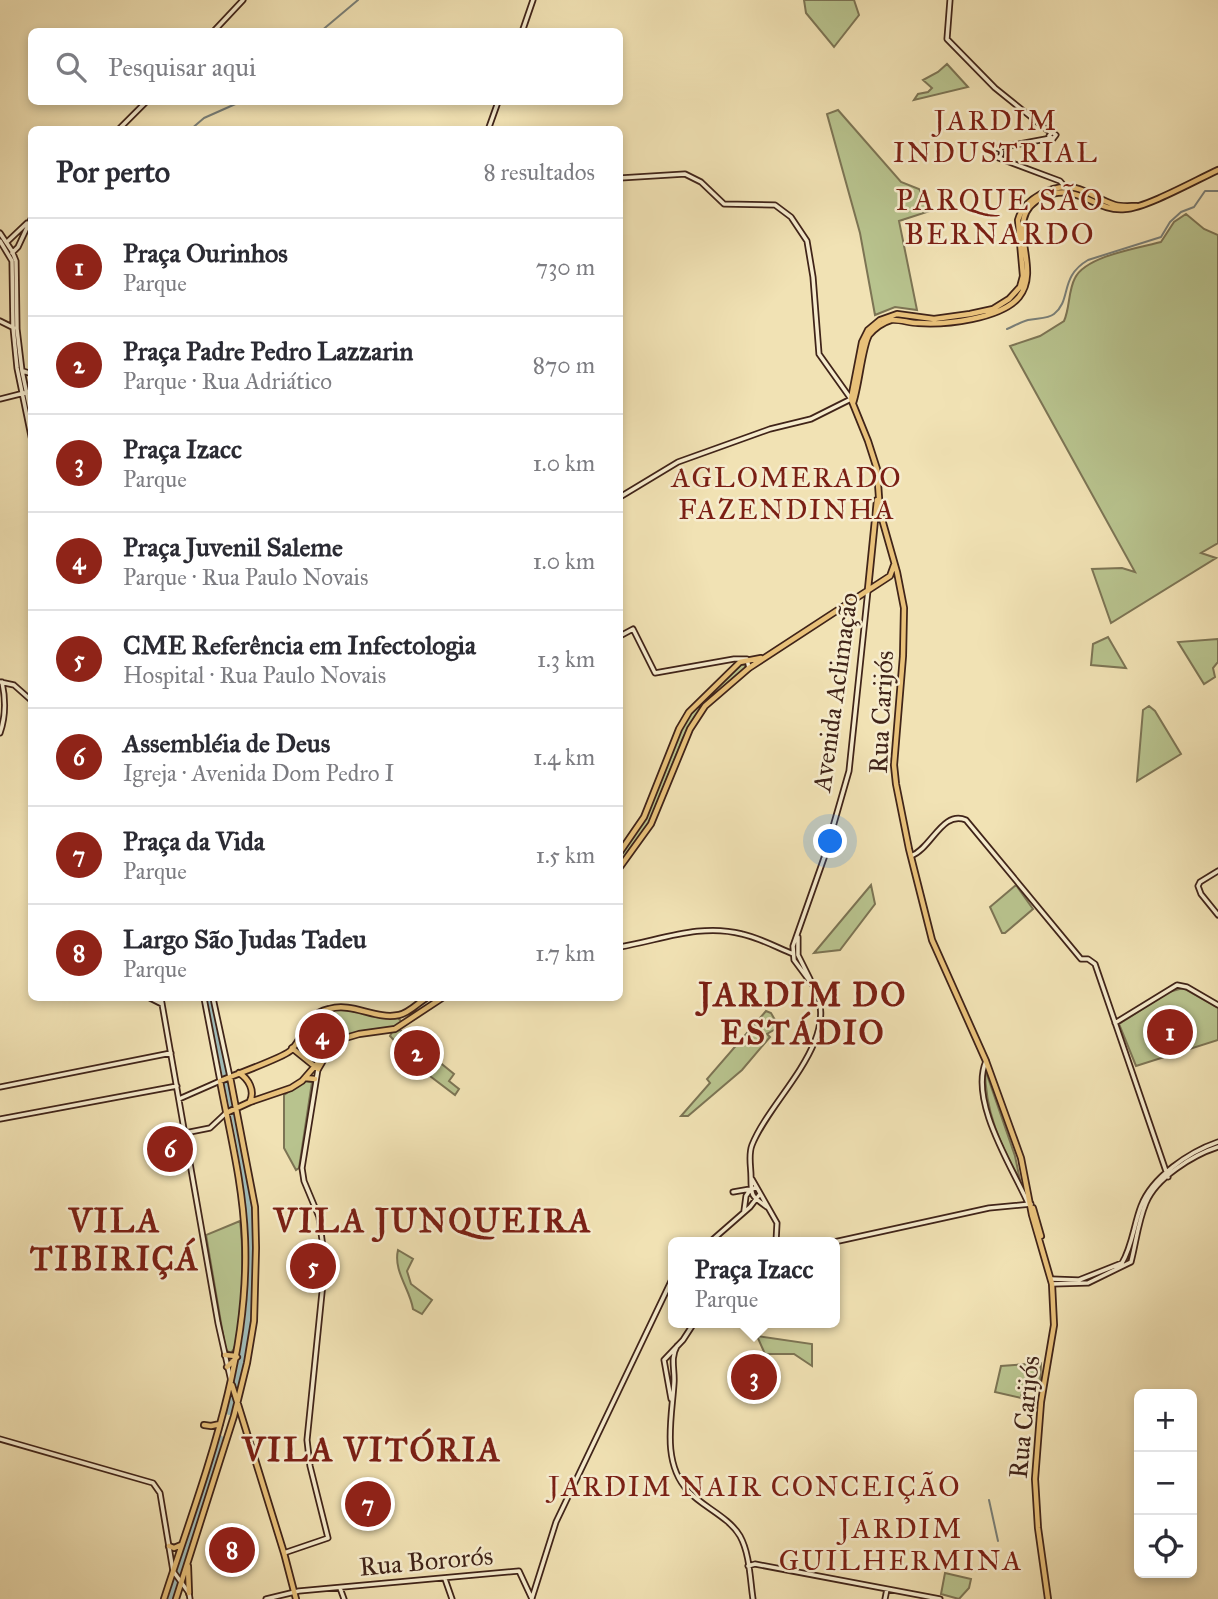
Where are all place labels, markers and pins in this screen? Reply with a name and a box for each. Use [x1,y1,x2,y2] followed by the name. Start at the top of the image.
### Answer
[1147,1006,1193,1058] pin: 1
[299,1010,345,1062] pin: 4
[394,1027,440,1079] pin: 2
[147,1123,193,1175] pin: 6
[290,1240,336,1292] pin: 5
[731,1351,777,1403] pin: 3
[345,1478,391,1530] pin: 7
[209,1524,255,1576] pin: 8

